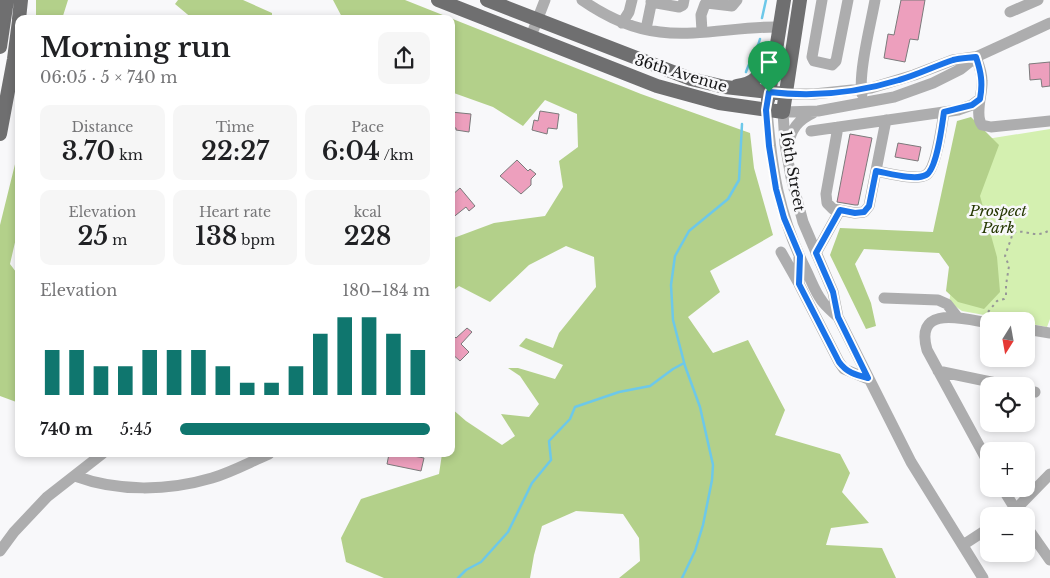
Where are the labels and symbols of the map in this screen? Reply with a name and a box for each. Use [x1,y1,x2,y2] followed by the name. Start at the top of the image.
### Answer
[748,41,790,92] pin
[632,50,730,96] street label: 36th Avenue
[777,129,810,213] street label: 16th Street
[968,201,1027,237] park label: Prospect Park
[980,312,1035,368] north arrow

